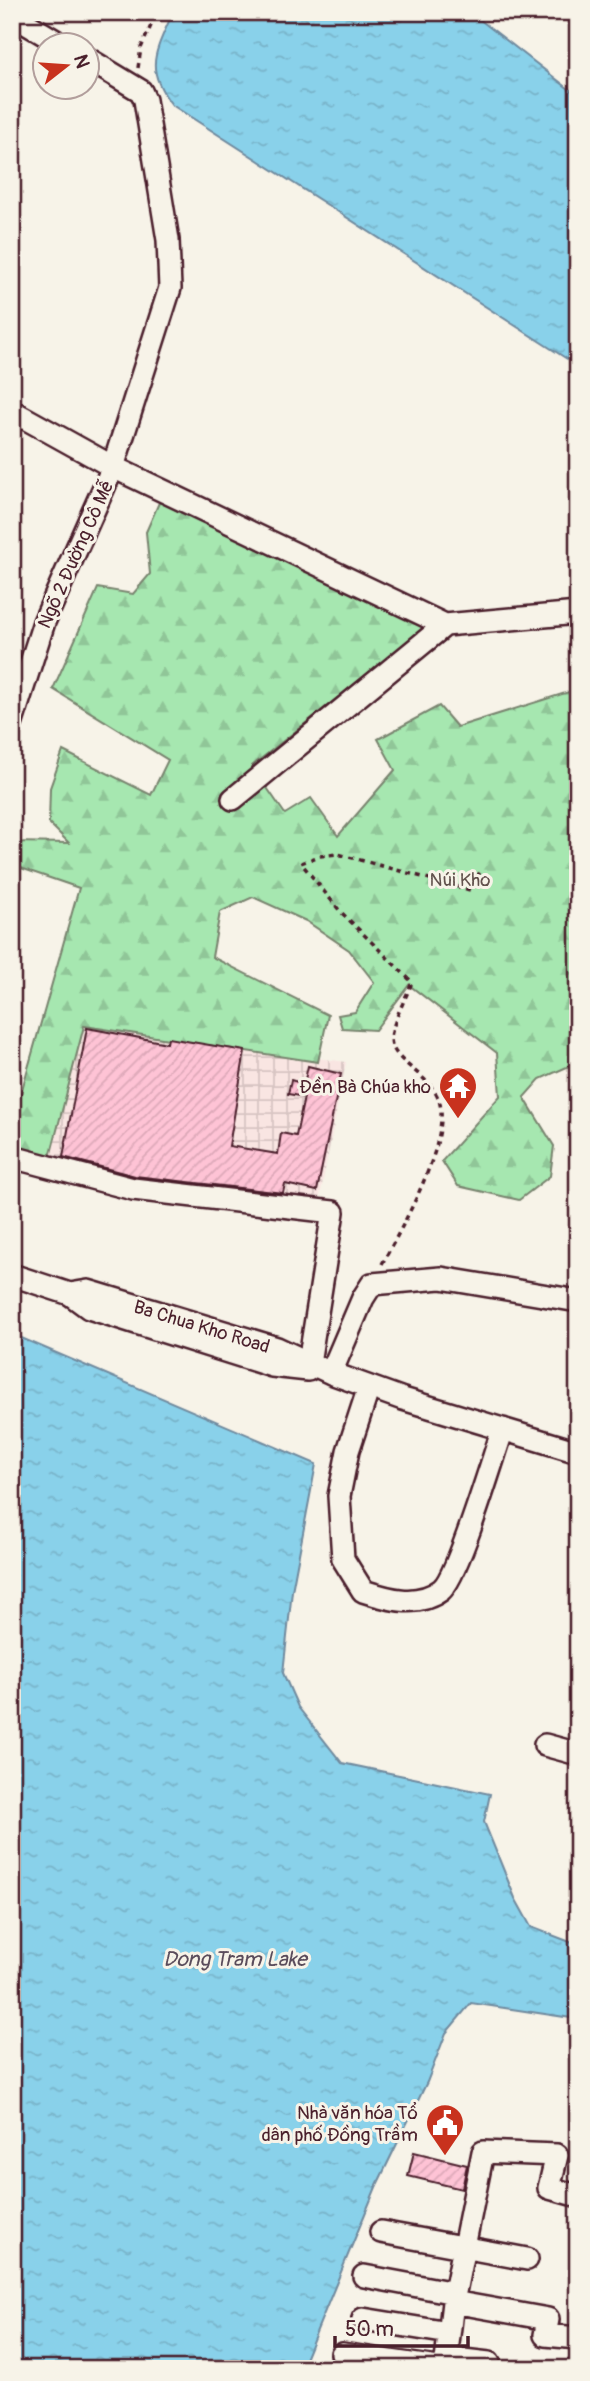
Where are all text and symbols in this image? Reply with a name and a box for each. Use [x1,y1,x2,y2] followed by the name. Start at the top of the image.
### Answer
[32,32,102,102] north arrow
[68,52,95,71] text: N
[33,477,119,632] street label: Ngõ 2 Đường Cô Mễ
[430,868,490,892] park label: Núi Kho
[437,1065,479,1120] temple icon: Đền Bà Chúa kho
[299,1075,431,1099] place label: Đền Bà Chúa kho
[131,1295,273,1359] street label: Ba Chua Kho Road
[163,1946,309,1973] water label: Dong Tram Lake
[262,2101,418,2147] place label: Nhà văn hóa Tổ dân phố Đồng Trầm
[424,2102,466,2157] public building icon: Nhà văn hóa Tổ dân phố Đồng Trầm
[335,2304,468,2348] scale bar
[345,2316,394,2343] text: 50 m

